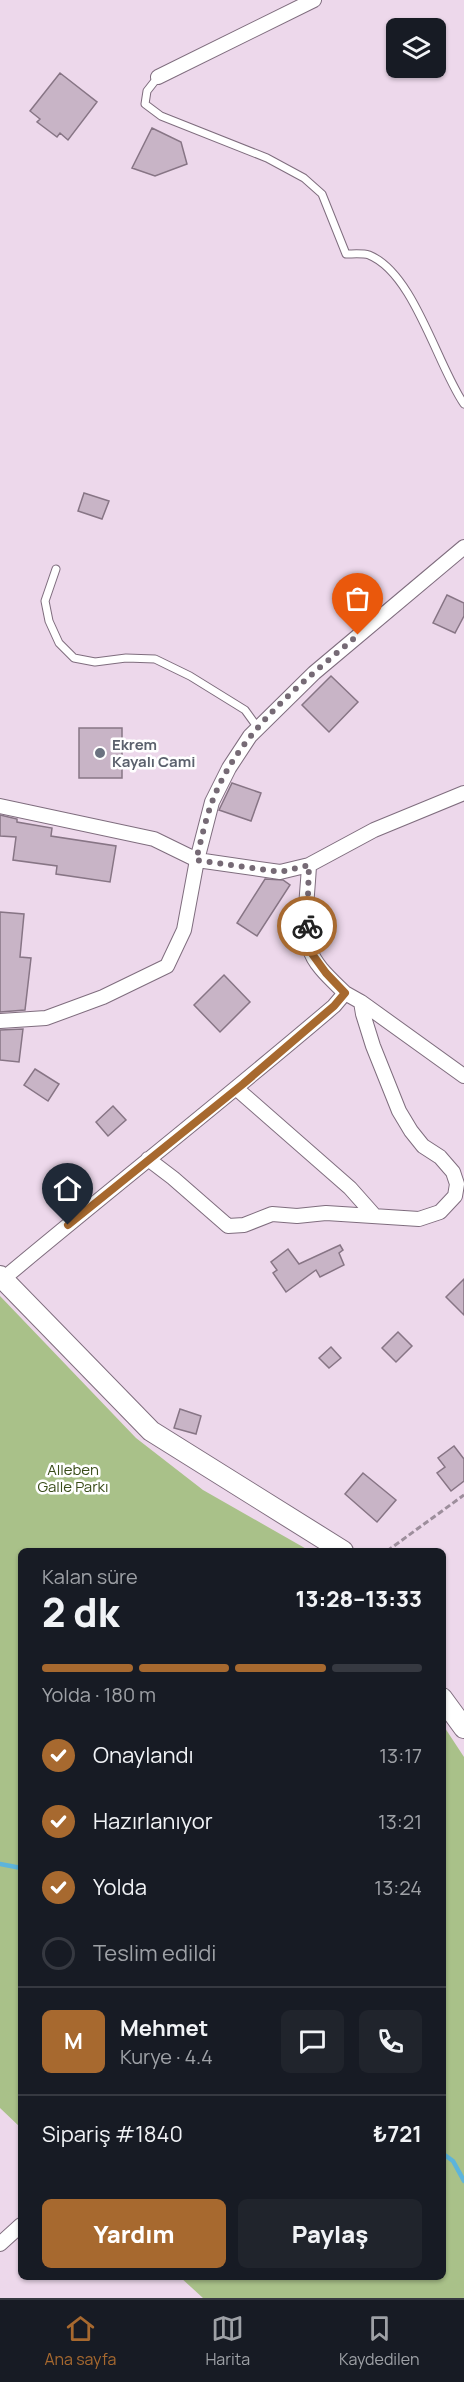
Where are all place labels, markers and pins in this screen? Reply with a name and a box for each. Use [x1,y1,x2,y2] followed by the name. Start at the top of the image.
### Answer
[332,573,383,635] pin
[112,734,195,772] place label: Ekrem Kayalı Cami
[93,746,107,760] marker: Ekrem Kayalı Cami
[42,1163,93,1225] pin

